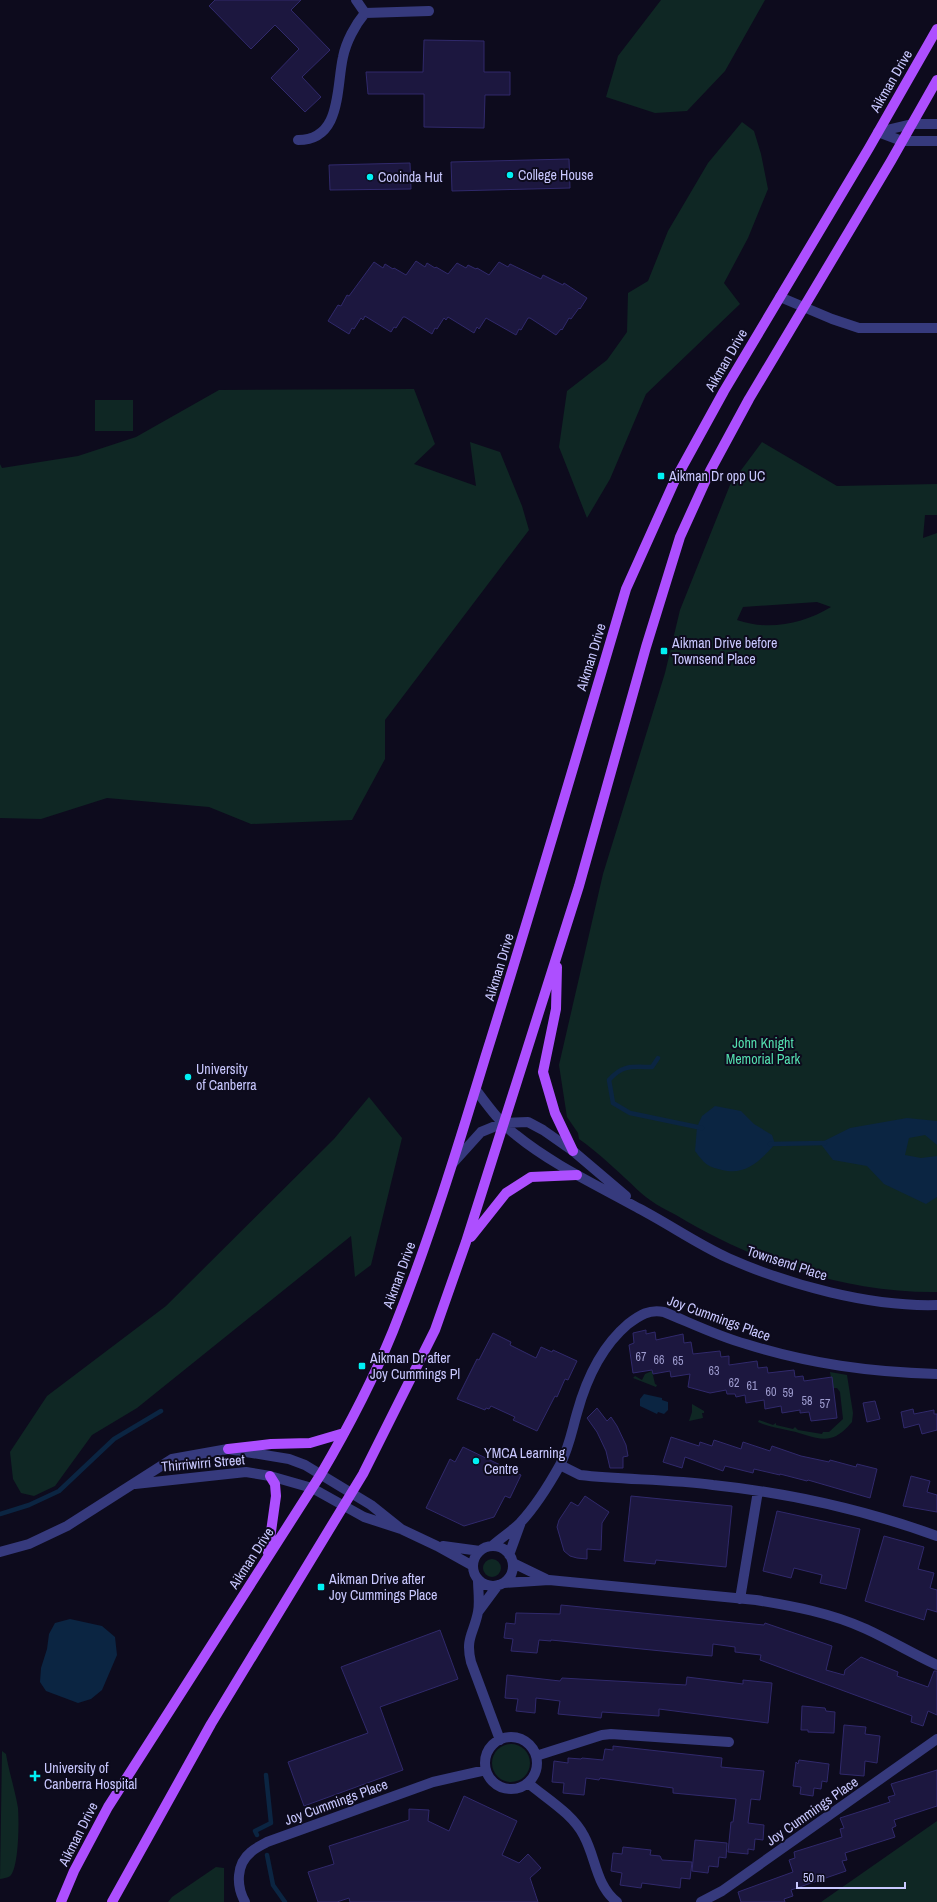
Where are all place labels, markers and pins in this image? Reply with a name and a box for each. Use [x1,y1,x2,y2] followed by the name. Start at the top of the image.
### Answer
[518,166,593,184] place label: College House
[378,168,442,186] place label: Cooinda Hut
[505,170,515,180] marker: College House
[365,172,375,182] marker: Cooinda Hut
[668,467,765,485] place label: Aikman Dr opp UC
[656,471,666,481] marker: Aikman Dr opp UC
[671,634,777,668] place label: Aikman Drive before Townsend Place
[659,646,669,656] marker: Aikman Drive before Townsend Place
[196,1060,257,1094] place label: University of Canberra
[183,1072,193,1082] marker: University of Canberra
[369,1349,460,1383] place label: Aikman Dr after Joy Cummings Pl
[357,1361,367,1371] marker: Aikman Dr after Joy Cummings Pl
[484,1444,566,1478] place label: YMCA Learning Centre
[471,1456,481,1466] marker: YMCA Learning Centre
[328,1570,437,1604] place label: Aikman Drive after Joy Cummings Place
[316,1582,326,1592] marker: Aikman Drive after Joy Cummings Place
[44,1759,137,1793] place label: University of Canberra Hospital
[29,1770,41,1782] marker: University of Canberra Hospital

